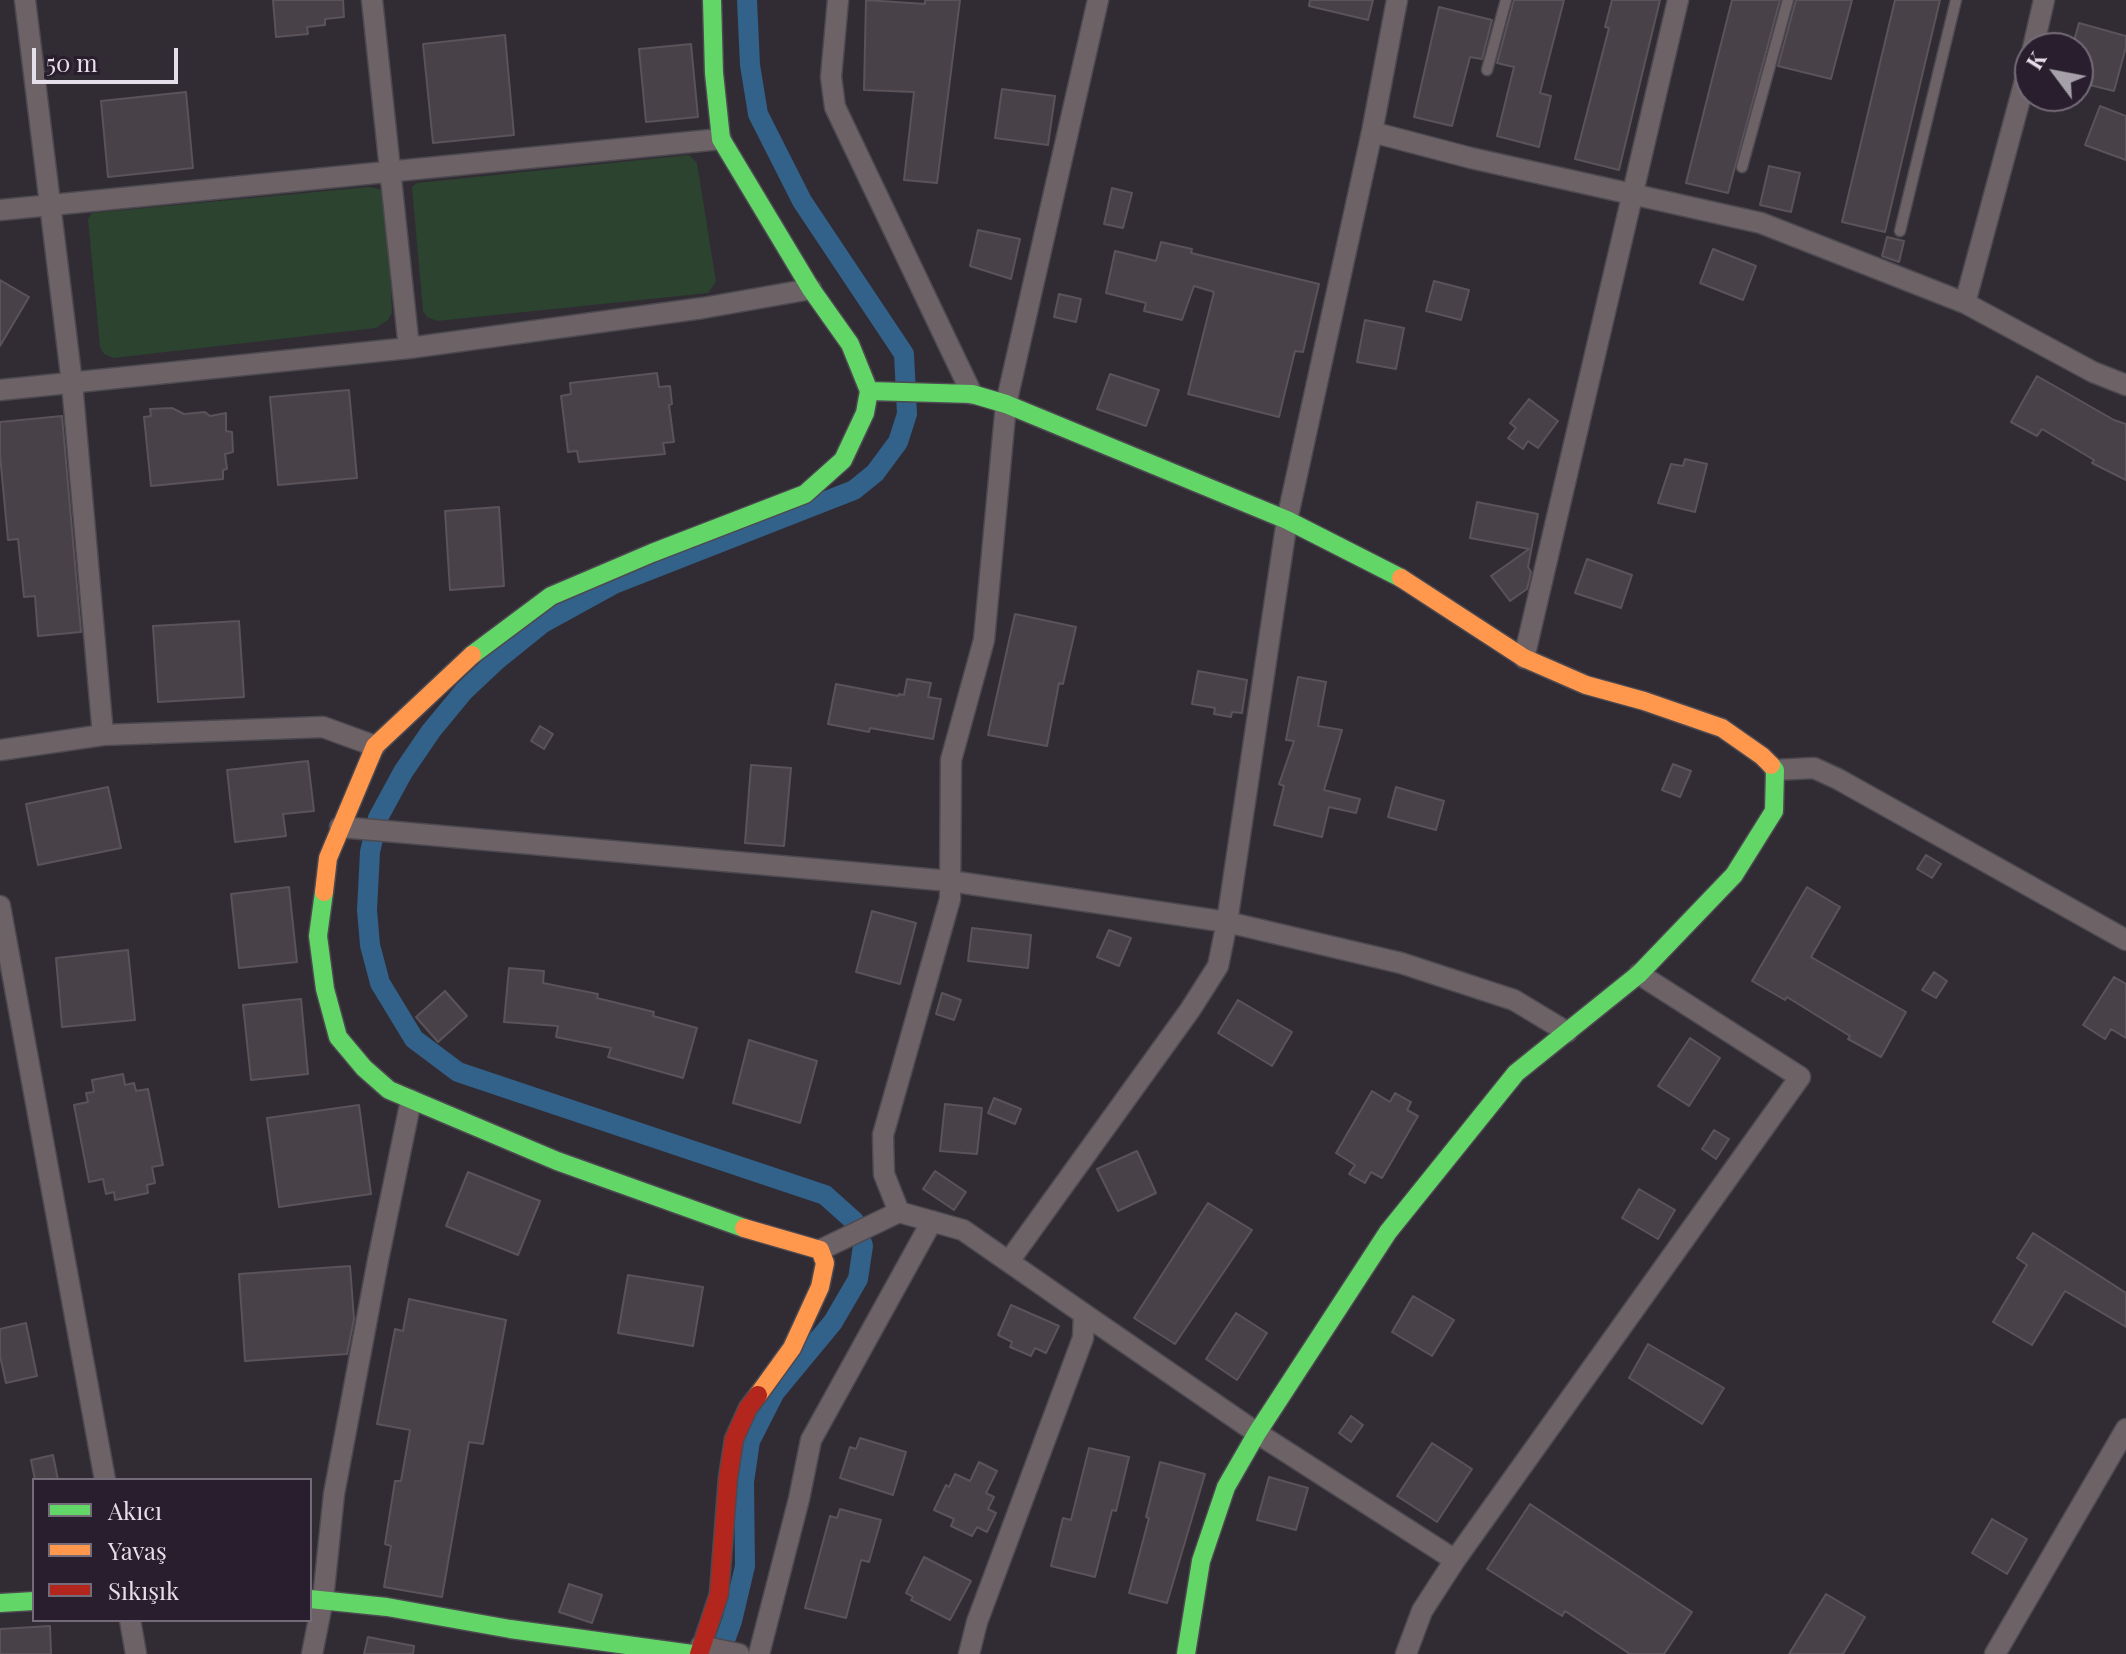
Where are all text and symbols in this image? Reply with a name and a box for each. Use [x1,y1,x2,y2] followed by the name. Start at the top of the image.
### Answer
[36,32,182,82] scale bar
[2014,32,2094,112] north arrow
[46,46,98,78] text: 50 m
[2018,46,2052,75] text: K
[32,1478,312,1622] legend
[108,1494,162,1526] text: Akıcı
[108,1534,167,1566] text: Yavaş
[108,1574,179,1606] text: Sıkışık

